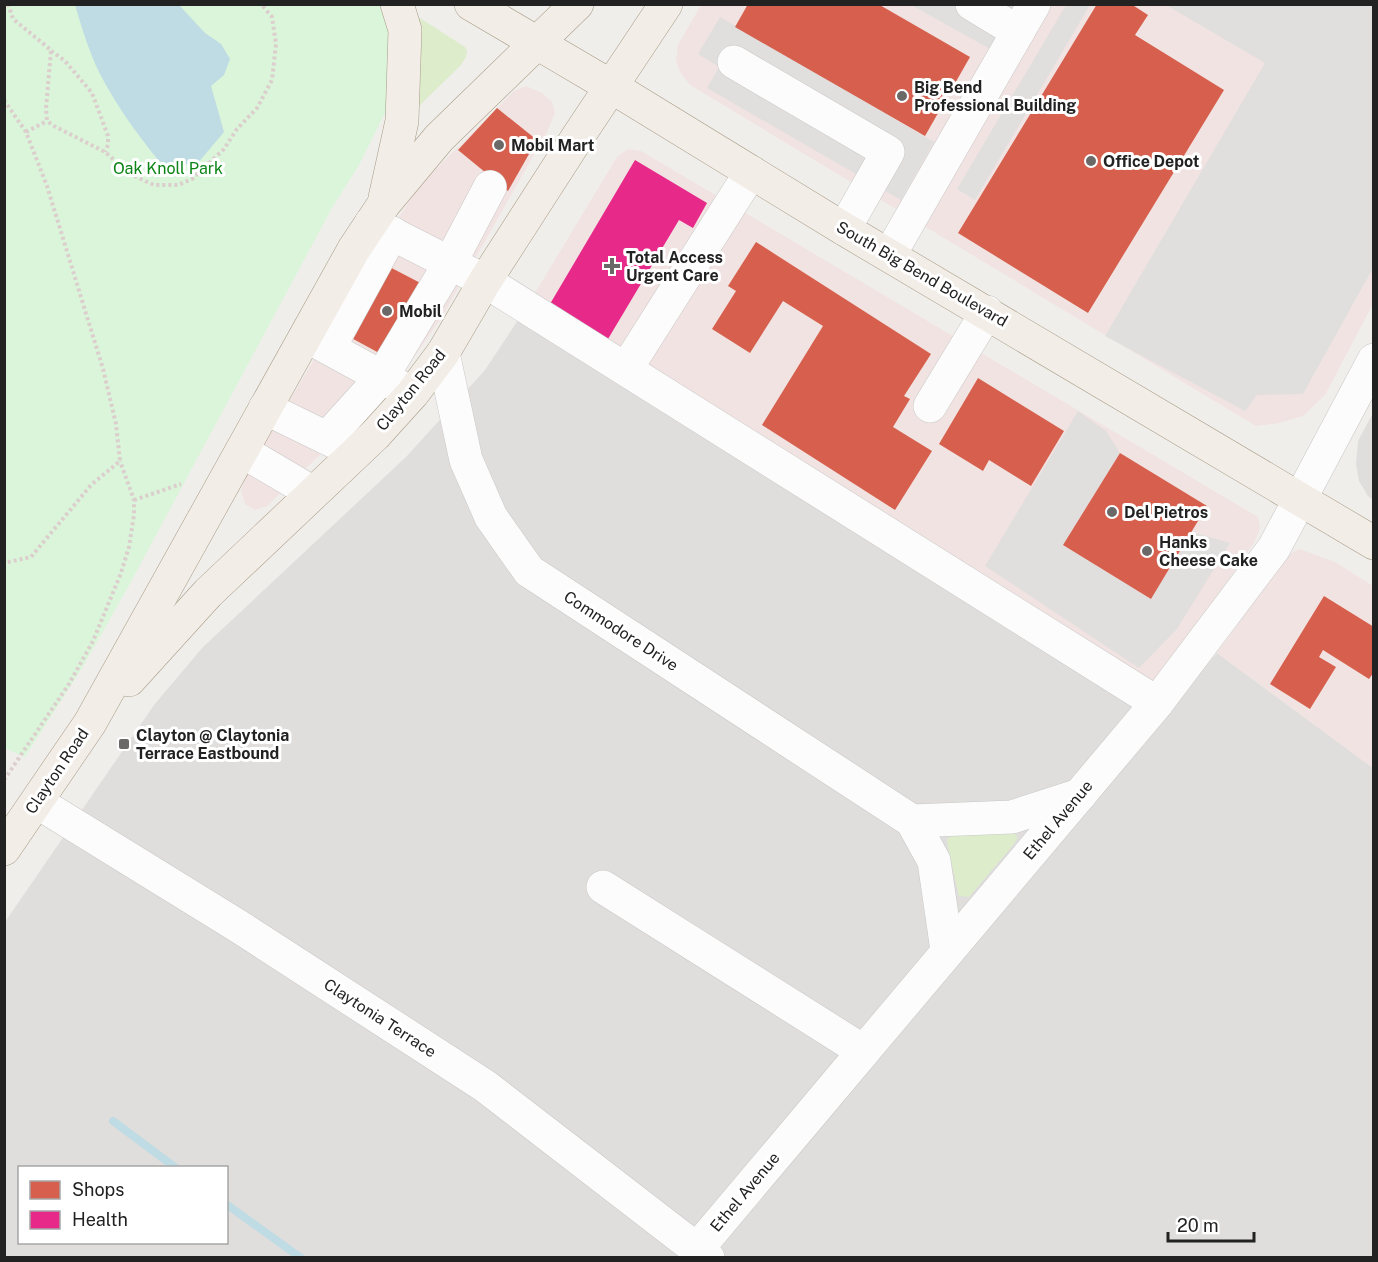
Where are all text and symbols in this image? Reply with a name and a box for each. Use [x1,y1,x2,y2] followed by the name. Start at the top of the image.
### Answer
[914,78,1076,115] place label: Big Bend Professional Building
[895,89,909,103] marker: Big Bend Professional Building
[511,136,595,155] place label: Mobil Mart
[492,138,506,152] marker: Mobil Mart
[1103,152,1200,171] place label: Office Depot
[1084,154,1098,168] marker: Office Depot
[113,159,223,178] park label: Oak Knoll Park
[833,217,1011,331] street label: South Big Bend Boulevard
[626,248,723,285] place label: Total Access Urgent Care
[603,257,621,275] marker: Total Access Urgent Care
[399,302,442,321] place label: Mobil
[380,304,394,318] marker: Mobil
[372,346,450,434] street label: Clayton Road
[1124,503,1208,522] place label: Del Pietros
[1105,505,1119,519] marker: Del Pietros
[1159,533,1258,570] place label: Hanks Cheese Cake
[1140,544,1154,558] marker: Hanks Cheese Cake
[560,587,682,675] street label: Commodore Drive
[21,725,93,817] street label: Clayton Road
[136,726,289,763] place label: Clayton @ Claytonia Terrace Eastbound
[117,737,131,751] marker: Clayton @ Claytonia Terrace Eastbound
[1019,776,1097,864] street label: Ethel Avenue
[320,975,440,1061] street label: Claytonia Terrace
[706,1148,784,1236] street label: Ethel Avenue
[18,1166,228,1244] legend
[72,1179,124,1200] text: Shops
[1168,1205,1254,1243] scale bar
[72,1209,128,1230] text: Health
[1177,1215,1219,1236] text: 20 m

